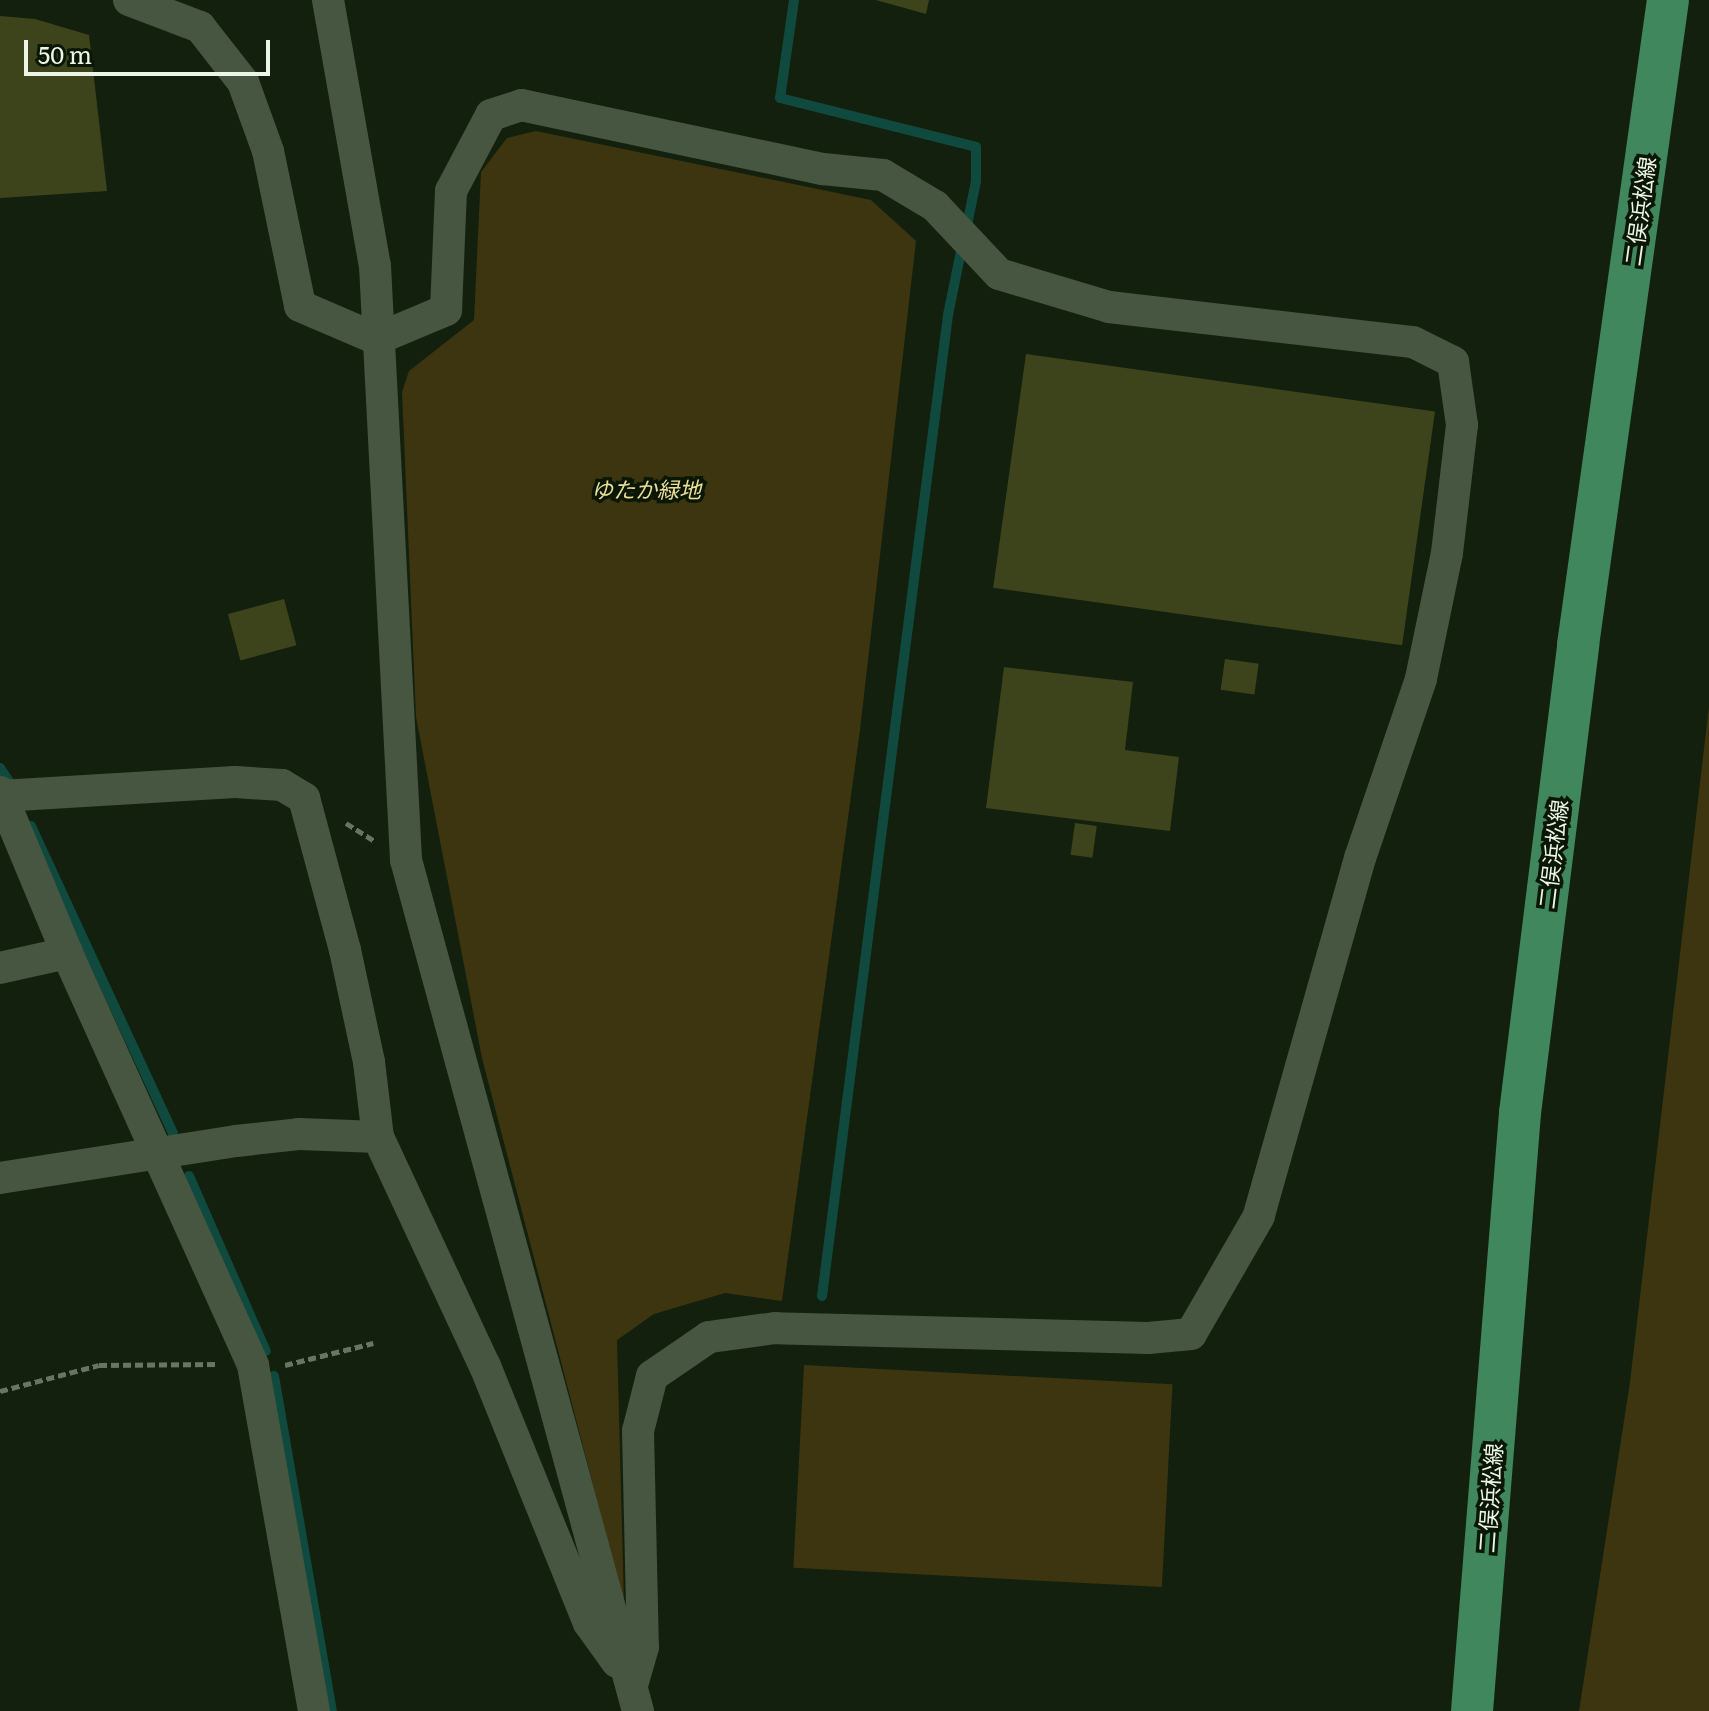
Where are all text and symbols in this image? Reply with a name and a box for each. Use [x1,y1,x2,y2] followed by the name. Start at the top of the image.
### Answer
[28,24,274,74] scale bar
[38,36,92,71] text: 50 m
[1618,155,1660,267] street label: 二俣浜松線
[591,476,701,502] park label: ゆたか緑地
[1532,798,1572,910] street label: 二俣浜松線
[1472,1442,1506,1554] street label: 二俣浜松線

